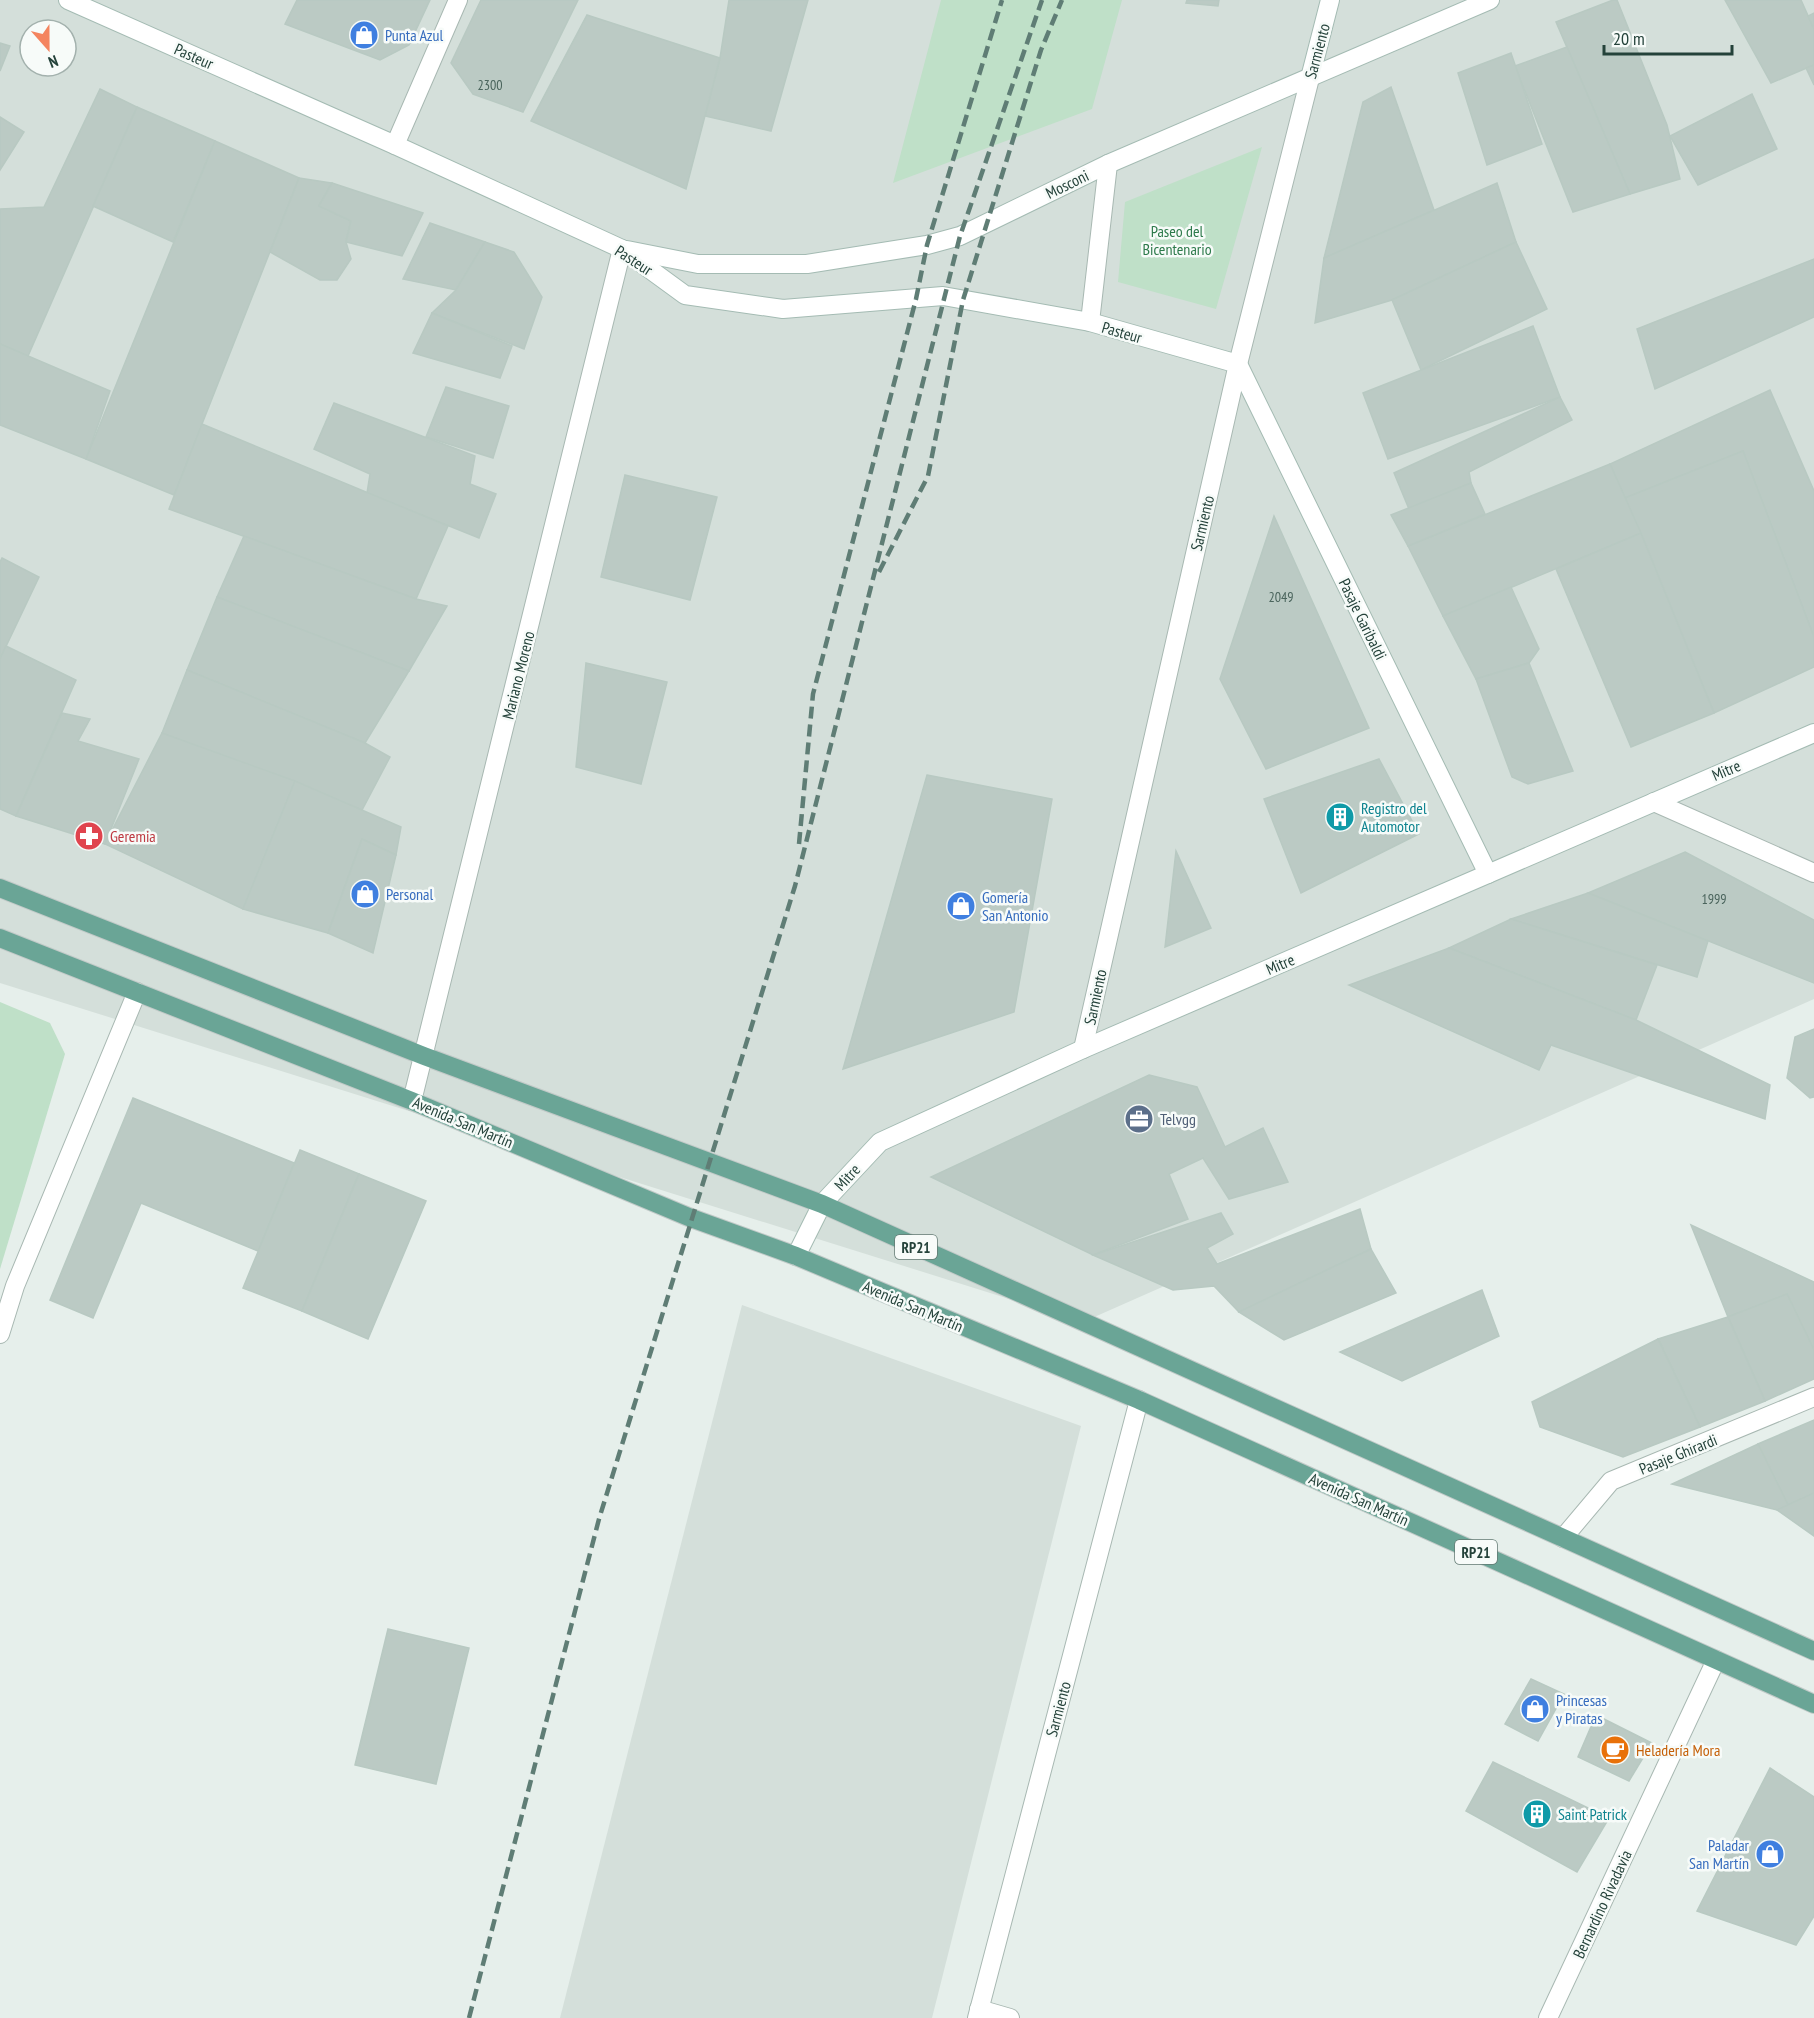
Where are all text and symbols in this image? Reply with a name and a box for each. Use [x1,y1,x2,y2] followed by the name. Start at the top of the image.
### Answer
[18,18,78,78] north arrow
[1604,18,1732,56] scale bar
[348,19,380,51] shop icon: Punta Azul
[1300,21,1334,81] street label: Sarmiento
[385,25,444,45] place label: Punta Azul
[1613,27,1645,50] text: 20 m
[171,39,217,74] street label: Pasteur
[46,51,61,73] text: N
[477,76,503,94] house number: 2300
[1042,165,1092,203] street label: Mosconi
[1142,221,1212,259] park label: Paseo del Bicentenario
[611,240,657,280] street label: Pasteur
[1100,317,1145,347] street label: Pasteur
[1186,493,1218,553] street label: Sarmiento
[1335,575,1391,663] street label: Pasaje Garibaldi
[1268,588,1294,606] house number: 2049
[497,629,539,721] street label: Mariano Moreno
[1709,755,1743,785] street label: Mitre
[1361,798,1427,836] place label: Registro del Automotor
[1324,801,1356,833] building icon: Registro del Automotor
[73,820,105,852] pharmacy icon: Geremia
[110,826,156,846] place label: Geremia
[349,878,381,910] shop icon: Personal
[386,884,433,904] place label: Personal
[982,887,1049,925] place label: Gomería San Antonio
[945,890,977,922] shop icon: Gomería San Antonio
[1701,890,1727,908] house number: 1999
[1263,949,1297,979] street label: Mitre
[1079,967,1111,1027] street label: Sarmiento
[410,1092,516,1152] street label: Avenida San Martín
[1123,1103,1155,1135] office icon: Telvgg
[1160,1109,1196,1129] place label: Telvgg
[830,1160,864,1194] street label: Mitre
[895,1235,937,1259] road number: RP21
[860,1276,966,1336] street label: Avenida San Martín
[1636,1429,1720,1479] street label: Pasaje Ghirardi
[1306,1468,1412,1530] street label: Avenida San Martín
[1455,1540,1497,1564] road number: RP21
[1041,1679,1075,1739] street label: Sarmiento
[1556,1690,1607,1728] place label: Princesas y Piratas
[1519,1693,1551,1725] shop icon: Princesas y Piratas
[1599,1734,1631,1766] cafe icon: Heladería Mora
[1636,1740,1720,1760] place label: Heladería Mora
[1521,1798,1553,1830] building icon: Saint Patrick
[1558,1804,1628,1824] place label: Saint Patrick
[1689,1835,1750,1873] place label: Paladar San Martín
[1754,1838,1786,1870] shop icon: Paladar San Martín
[1568,1847,1636,1961] street label: Bernardino Rivadavia

